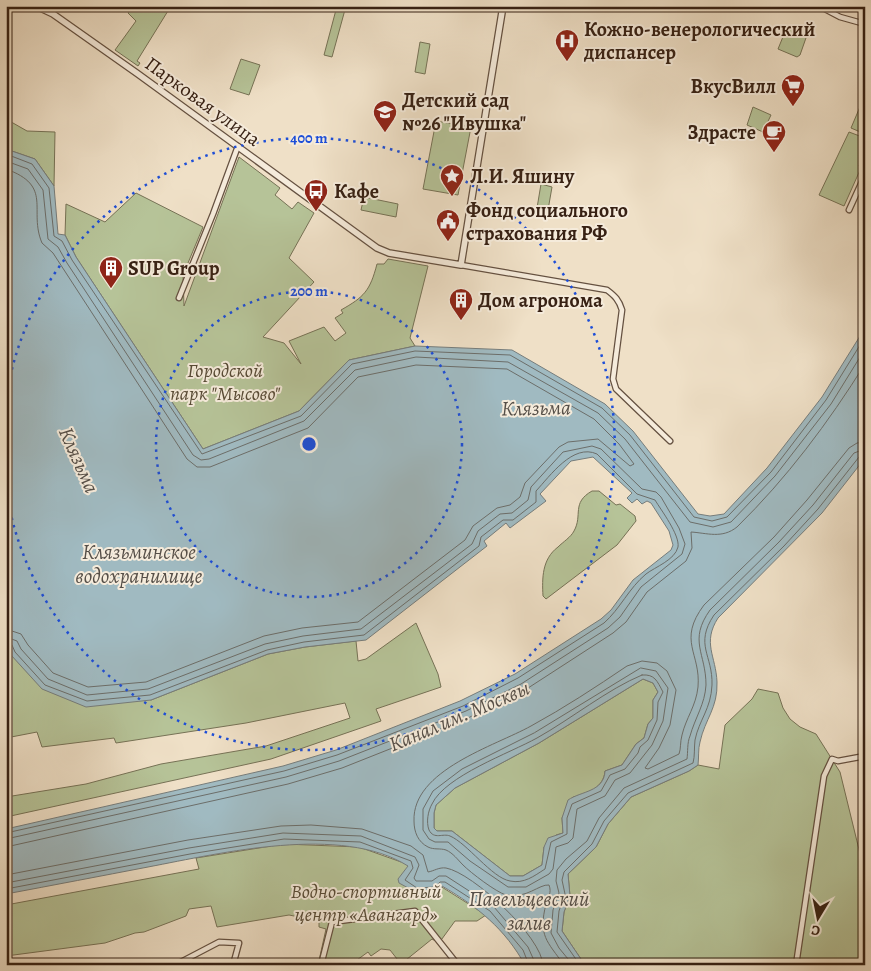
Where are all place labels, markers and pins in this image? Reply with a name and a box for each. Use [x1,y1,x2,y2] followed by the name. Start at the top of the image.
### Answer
[583,16,815,66] place label: Кожно-венерологический диспансер
[554,28,580,62] hospital icon: Кожно-венерологический диспансер
[690,73,776,100] place label: ВкусВилл
[780,73,806,107] supermarket icon: ВкусВилл
[402,87,526,137] place label: Детский сад №26 "Ивушка"
[372,99,398,133] school or university icon: Детский сад №26 "Ивушка"
[687,119,756,146] place label: Здрасте
[761,119,787,153] cafe icon: Здрасте
[439,163,465,197] place icon: Л.И. Яшину
[470,163,575,190] place label: Л.И. Яшину
[303,178,329,212] bus stop icon: Кафе
[334,178,379,205] place label: Кафе
[466,197,628,247] place label: Фонд социального страхования РФ
[435,208,461,242] public building icon: Фонд социального страхования РФ
[98,255,124,289] building icon: SUP Group
[128,255,220,282] place label: SUP Group
[448,287,474,321] building icon: Дом агронома
[478,287,603,314] place label: Дом агронома
[300,435,318,453] centre of rings

